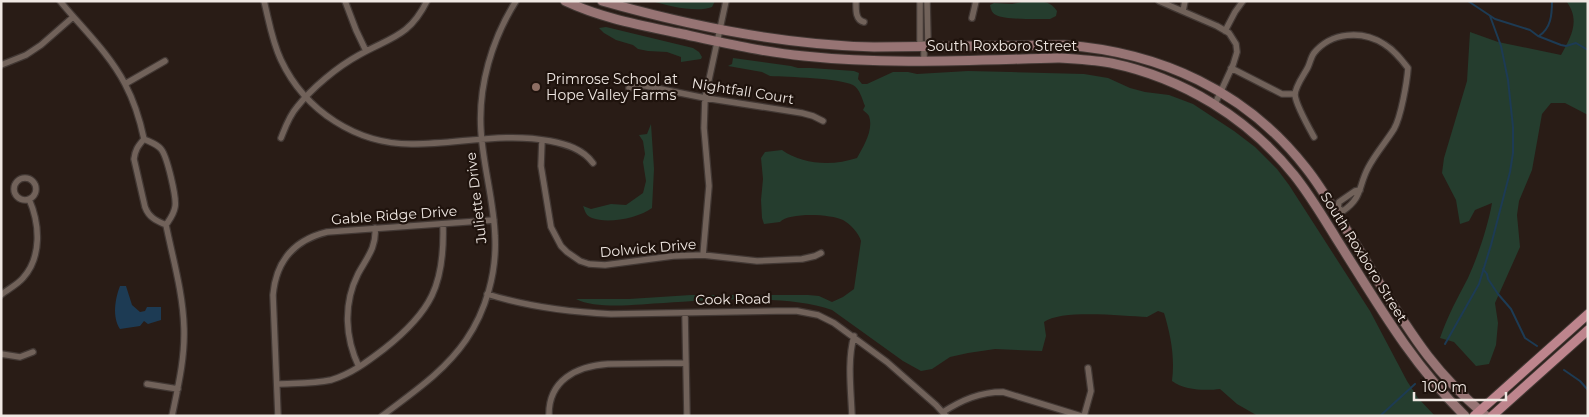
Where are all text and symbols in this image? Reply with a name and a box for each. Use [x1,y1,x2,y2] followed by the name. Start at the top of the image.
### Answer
[927,37,1077,55] street label: South Roxboro Street
[546,70,678,104] place label: Primrose School at Hope Valley Farms
[691,74,796,108] street label: Nightfall Court
[530,81,542,93] marker: Primrose School at Hope Valley Farms
[461,151,491,246] street label: Juliette Drive
[1317,189,1412,326] street label: South Roxboro Street
[330,202,458,228] street label: Gable Ridge Drive
[599,235,697,261] street label: Dolwick Drive
[695,289,771,309] street label: Cook Road
[1414,370,1506,402] scale bar
[1422,377,1467,396] text: 100 m

